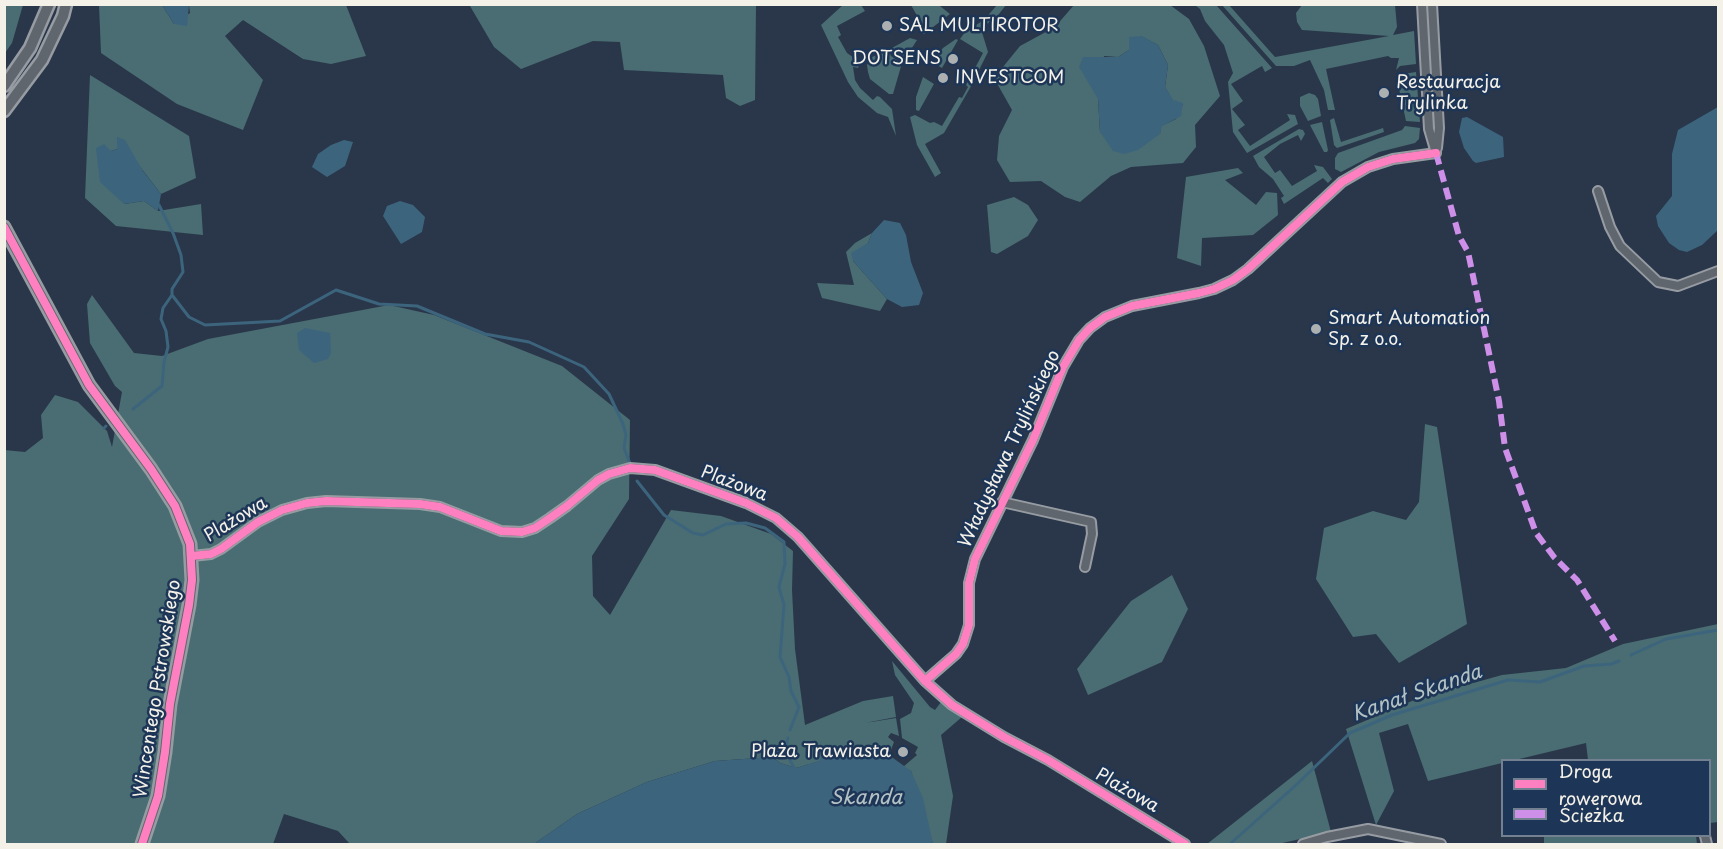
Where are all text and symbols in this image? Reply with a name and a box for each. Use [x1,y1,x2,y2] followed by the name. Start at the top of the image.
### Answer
[899,15,1059,37] place label: SAL MULTIROTOR
[880,19,894,33] marker: SAL MULTIROTOR
[852,48,941,70] place label: DOTSENS
[946,52,960,66] marker: DOTSENS
[955,67,1064,89] place label: INVESTCOM
[936,71,950,85] marker: INVESTCOM
[1396,72,1500,115] place label: Restauracja Trylinka
[1377,86,1391,100] marker: Restauracja Trylinka
[1328,308,1490,350] place label: Smart Automation Sp. z o.o.
[1309,322,1323,336] marker: Smart Automation Sp. z o.o.
[955,347,1065,551] street label: Władysława Trylińskiego
[698,461,770,507] street label: Plażowa
[201,493,271,547] street label: Plażowa
[130,578,186,800] street label: Wincentego Pstrowskiego
[1349,661,1485,727] water label: Kanał Skanda
[751,741,891,763] place label: Plaża Trawiasta
[896,745,910,759] marker: Plaża Trawiasta
[1559,757,1642,811] text: Droga rowerowa
[1501,759,1711,837] legend
[1091,764,1163,818] street label: Plażowa
[829,786,903,810] water label: Skanda
[1559,801,1624,828] text: Ścieżka

